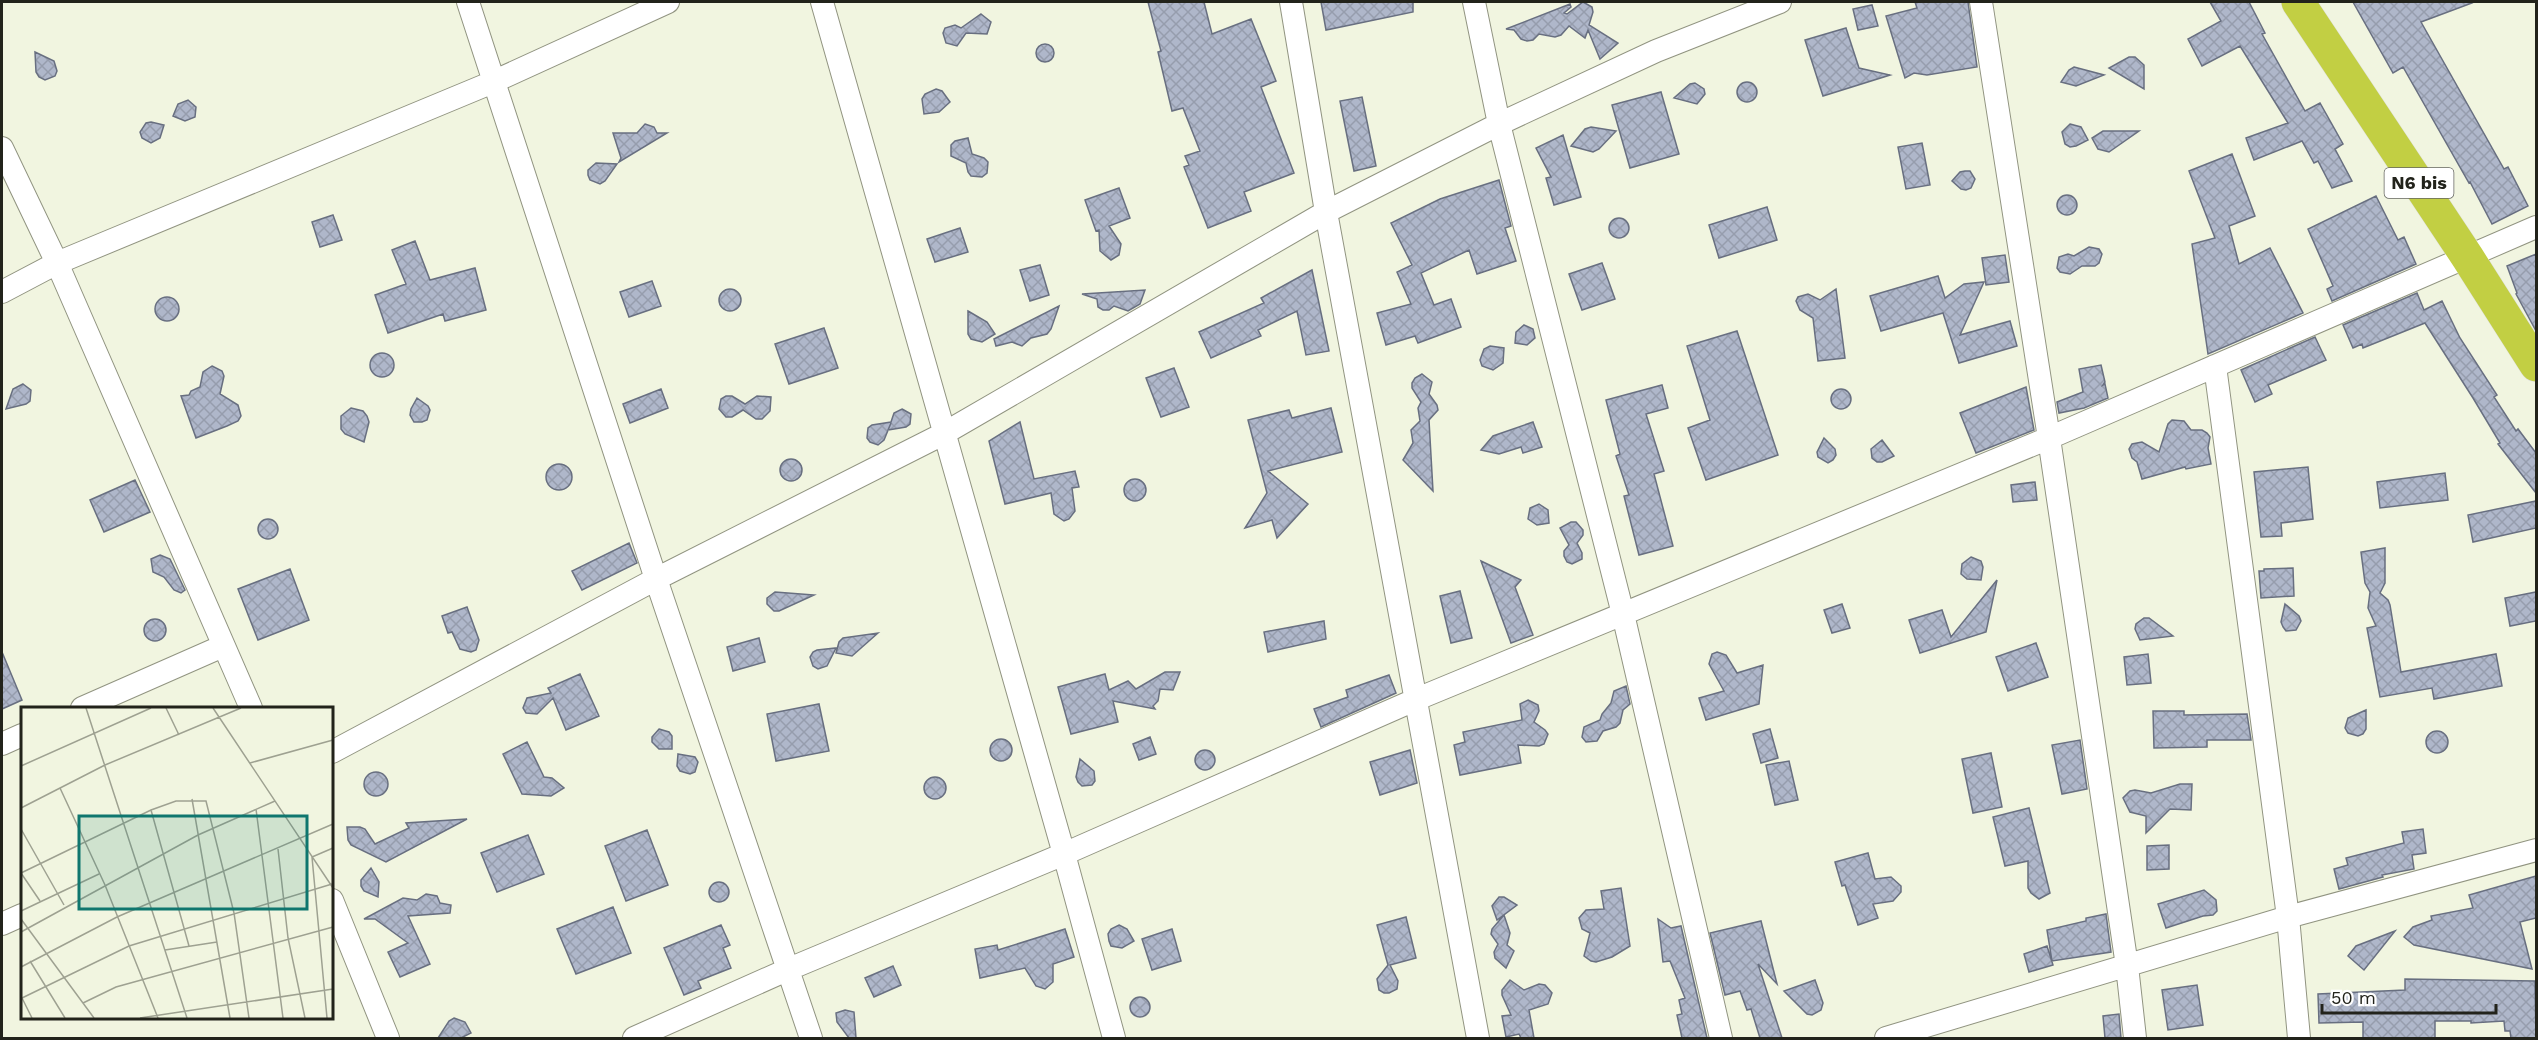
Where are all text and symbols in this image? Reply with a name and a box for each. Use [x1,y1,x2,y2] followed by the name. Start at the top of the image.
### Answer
[2384,168,2454,198] road number: N6 bis
[21,707,333,1019] inset map
[2322,977,2496,1015] scale bar
[2331,987,2376,1008] text: 50 m

